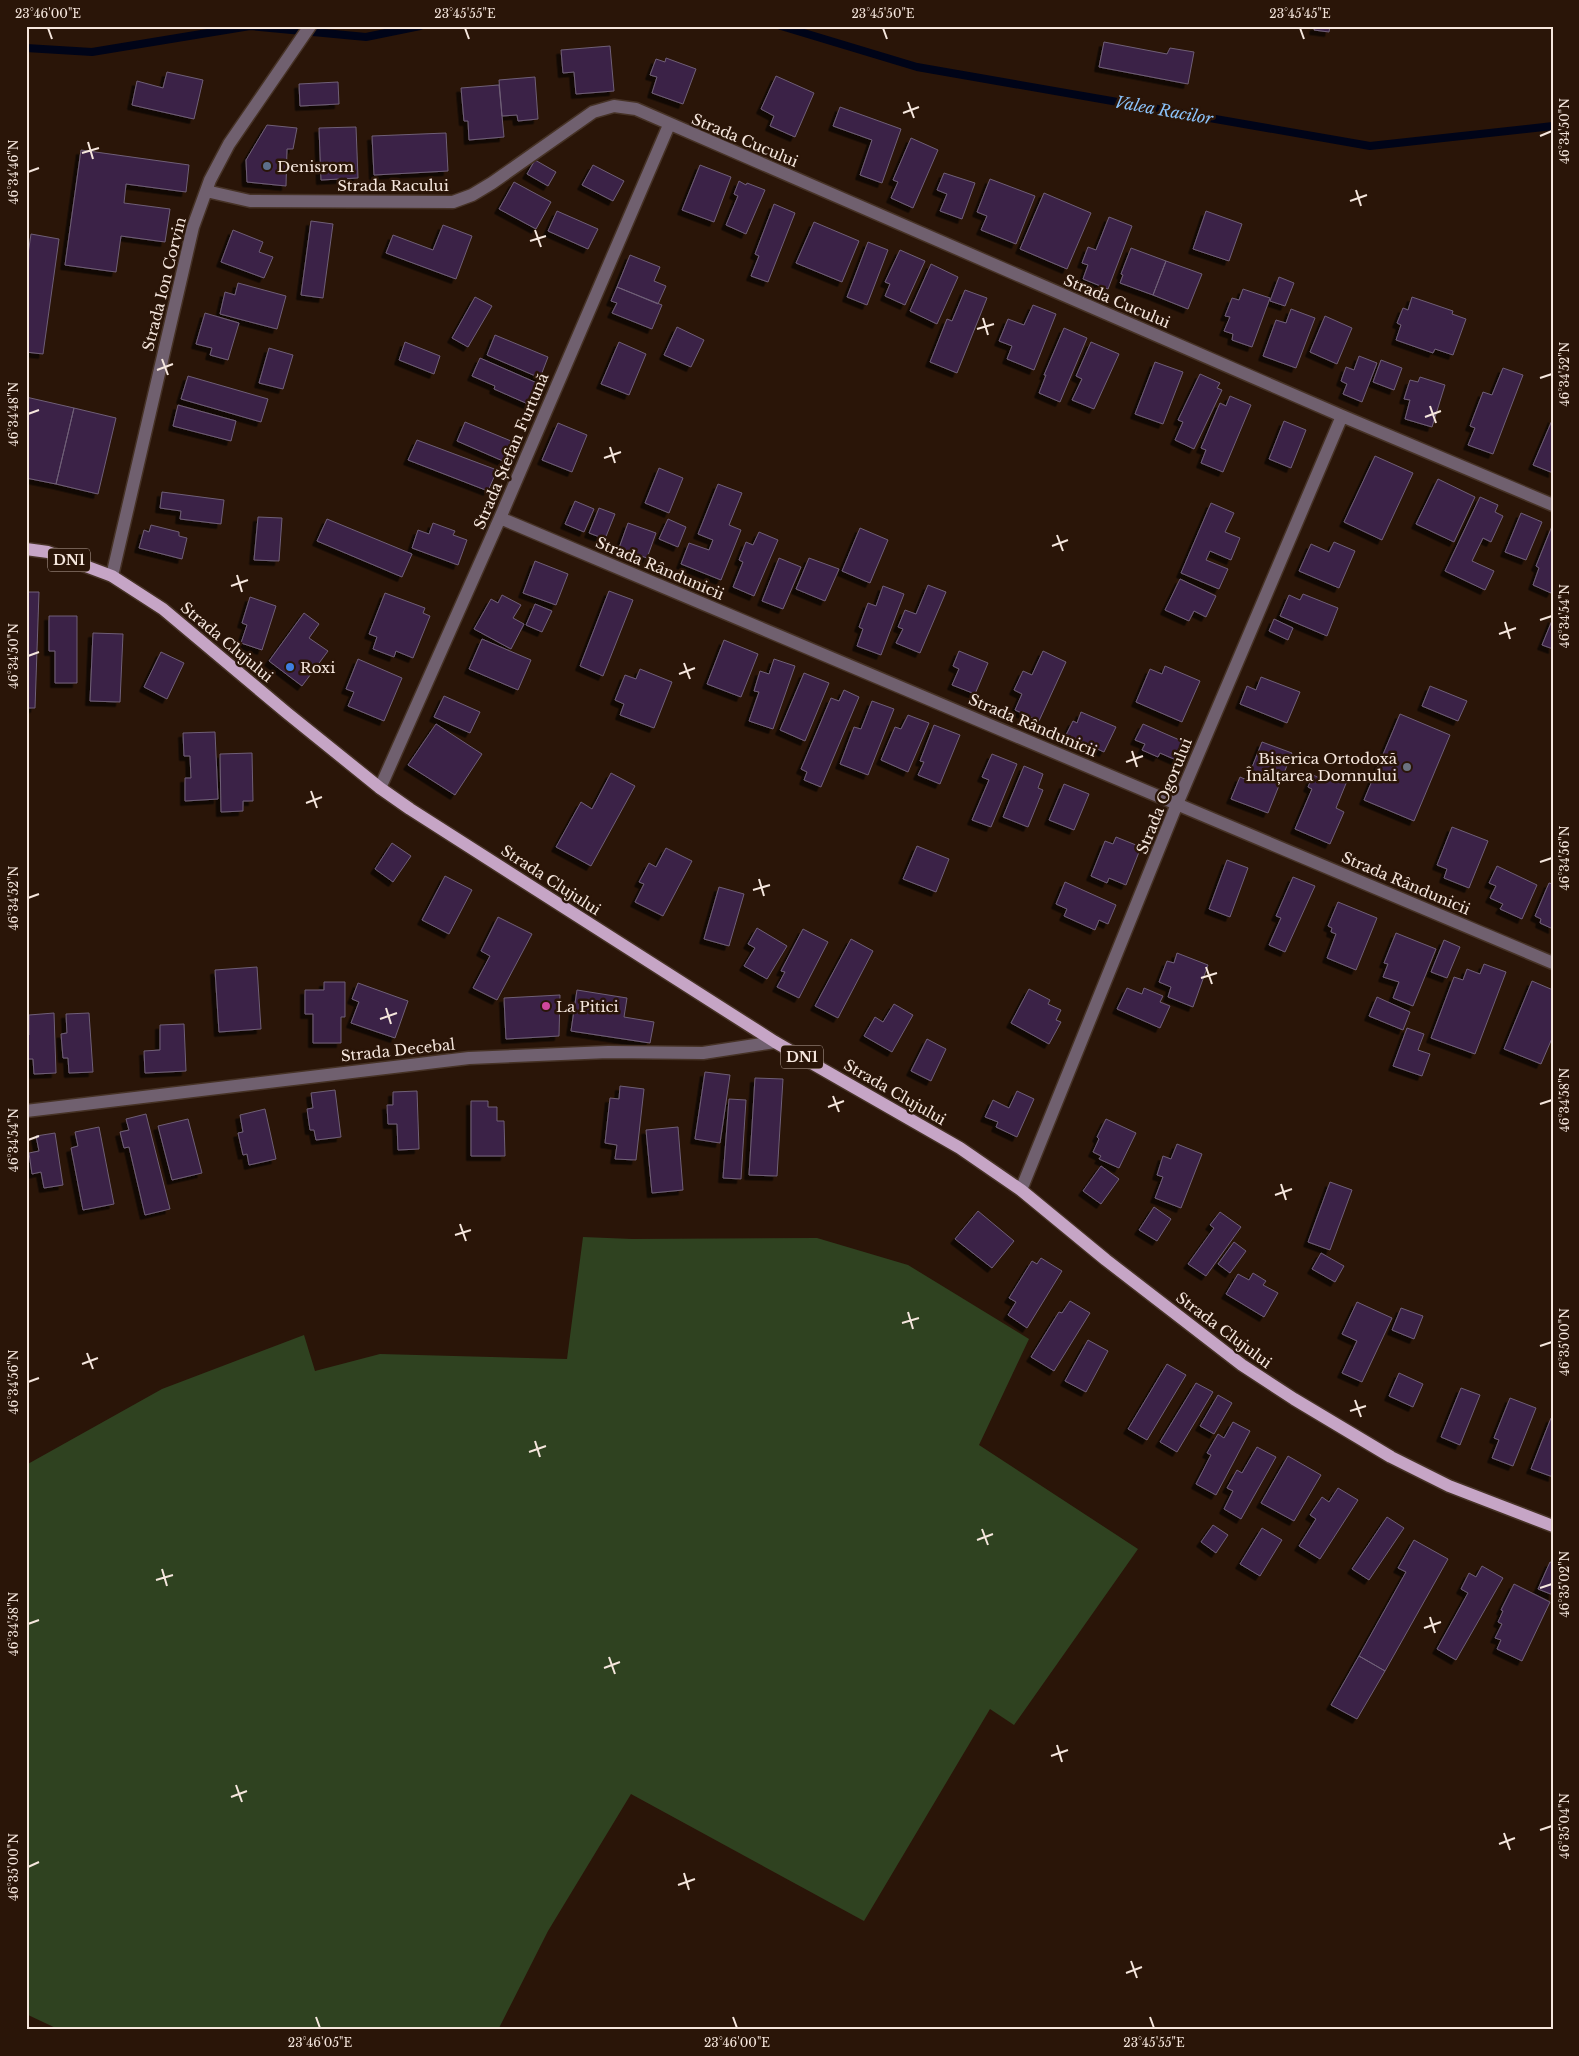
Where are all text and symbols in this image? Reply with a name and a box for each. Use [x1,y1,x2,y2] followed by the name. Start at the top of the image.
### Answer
[15,6,81,21] text: 23°46'00"E
[434,6,496,21] text: 23°45'55"E
[851,6,915,21] text: 23°45'50"E
[1269,6,1331,21] text: 23°45'45"E
[1114,92,1215,129] water label: Valea Racilor
[1557,98,1572,164] text: 46°34'50"N
[689,109,801,171] street label: Strada Cucului
[6,139,21,205] text: 46°34'46"N
[277,157,354,176] place label: Denisrom
[261,160,273,172] marker: Denisrom
[337,176,449,195] street label: Strada Racului
[138,215,190,353] street label: Strada Ion Corvin
[1061,270,1173,332] street label: Strada Cucului
[1557,341,1572,406] text: 46°34'52"N
[469,369,553,532] street label: Strada Ștefan Furtună
[6,381,21,446] text: 46°34'48"N
[593,532,727,604] street label: Strada Rândunicii
[48,548,90,572] road number: DN1
[1557,584,1572,648] text: 46°34'54"N
[177,598,277,686] street label: Strada Clujului
[6,623,21,689] text: 46°34'50"N
[300,658,335,677] place label: Roxi
[284,661,296,673] marker: Roxi
[966,689,1100,761] street label: Strada Rândunicii
[1132,735,1196,857] street label: Strada Ogorului
[1246,749,1398,785] place label: Biserica Ortodoxă Înălțarea Domnului
[1401,761,1413,773] marker: Biserica Ortodoxă Înălțarea Domnului
[1557,825,1572,891] text: 46°34'56"N
[498,841,604,919] street label: Strada Clujului
[1339,847,1473,919] street label: Strada Rândunicii
[6,865,21,930] text: 46°34'52"N
[556,997,619,1016] place label: La Pitici
[540,1000,552,1012] marker: La Pitici
[340,1035,456,1065] street label: Strada Decebal
[781,1046,823,1068] road number: DN1
[840,1055,950,1129] street label: Strada Clujului
[1557,1067,1572,1132] text: 46°34'58"N
[6,1108,21,1172] text: 46°34'54"N
[1172,1288,1276,1372] street label: Strada Clujului
[1557,1308,1572,1376] text: 46°35'00"N
[6,1349,21,1415] text: 46°34'56"N
[1557,1550,1572,1617] text: 46°35'02"N
[6,1591,21,1656] text: 46°34'58"N
[1557,1793,1572,1859] text: 46°35'04"N
[6,1833,21,1901] text: 46°35'00"N
[288,2035,352,2050] text: 23°46'05"E
[704,2035,770,2050] text: 23°46'00"E
[1123,2035,1185,2050] text: 23°45'55"E

